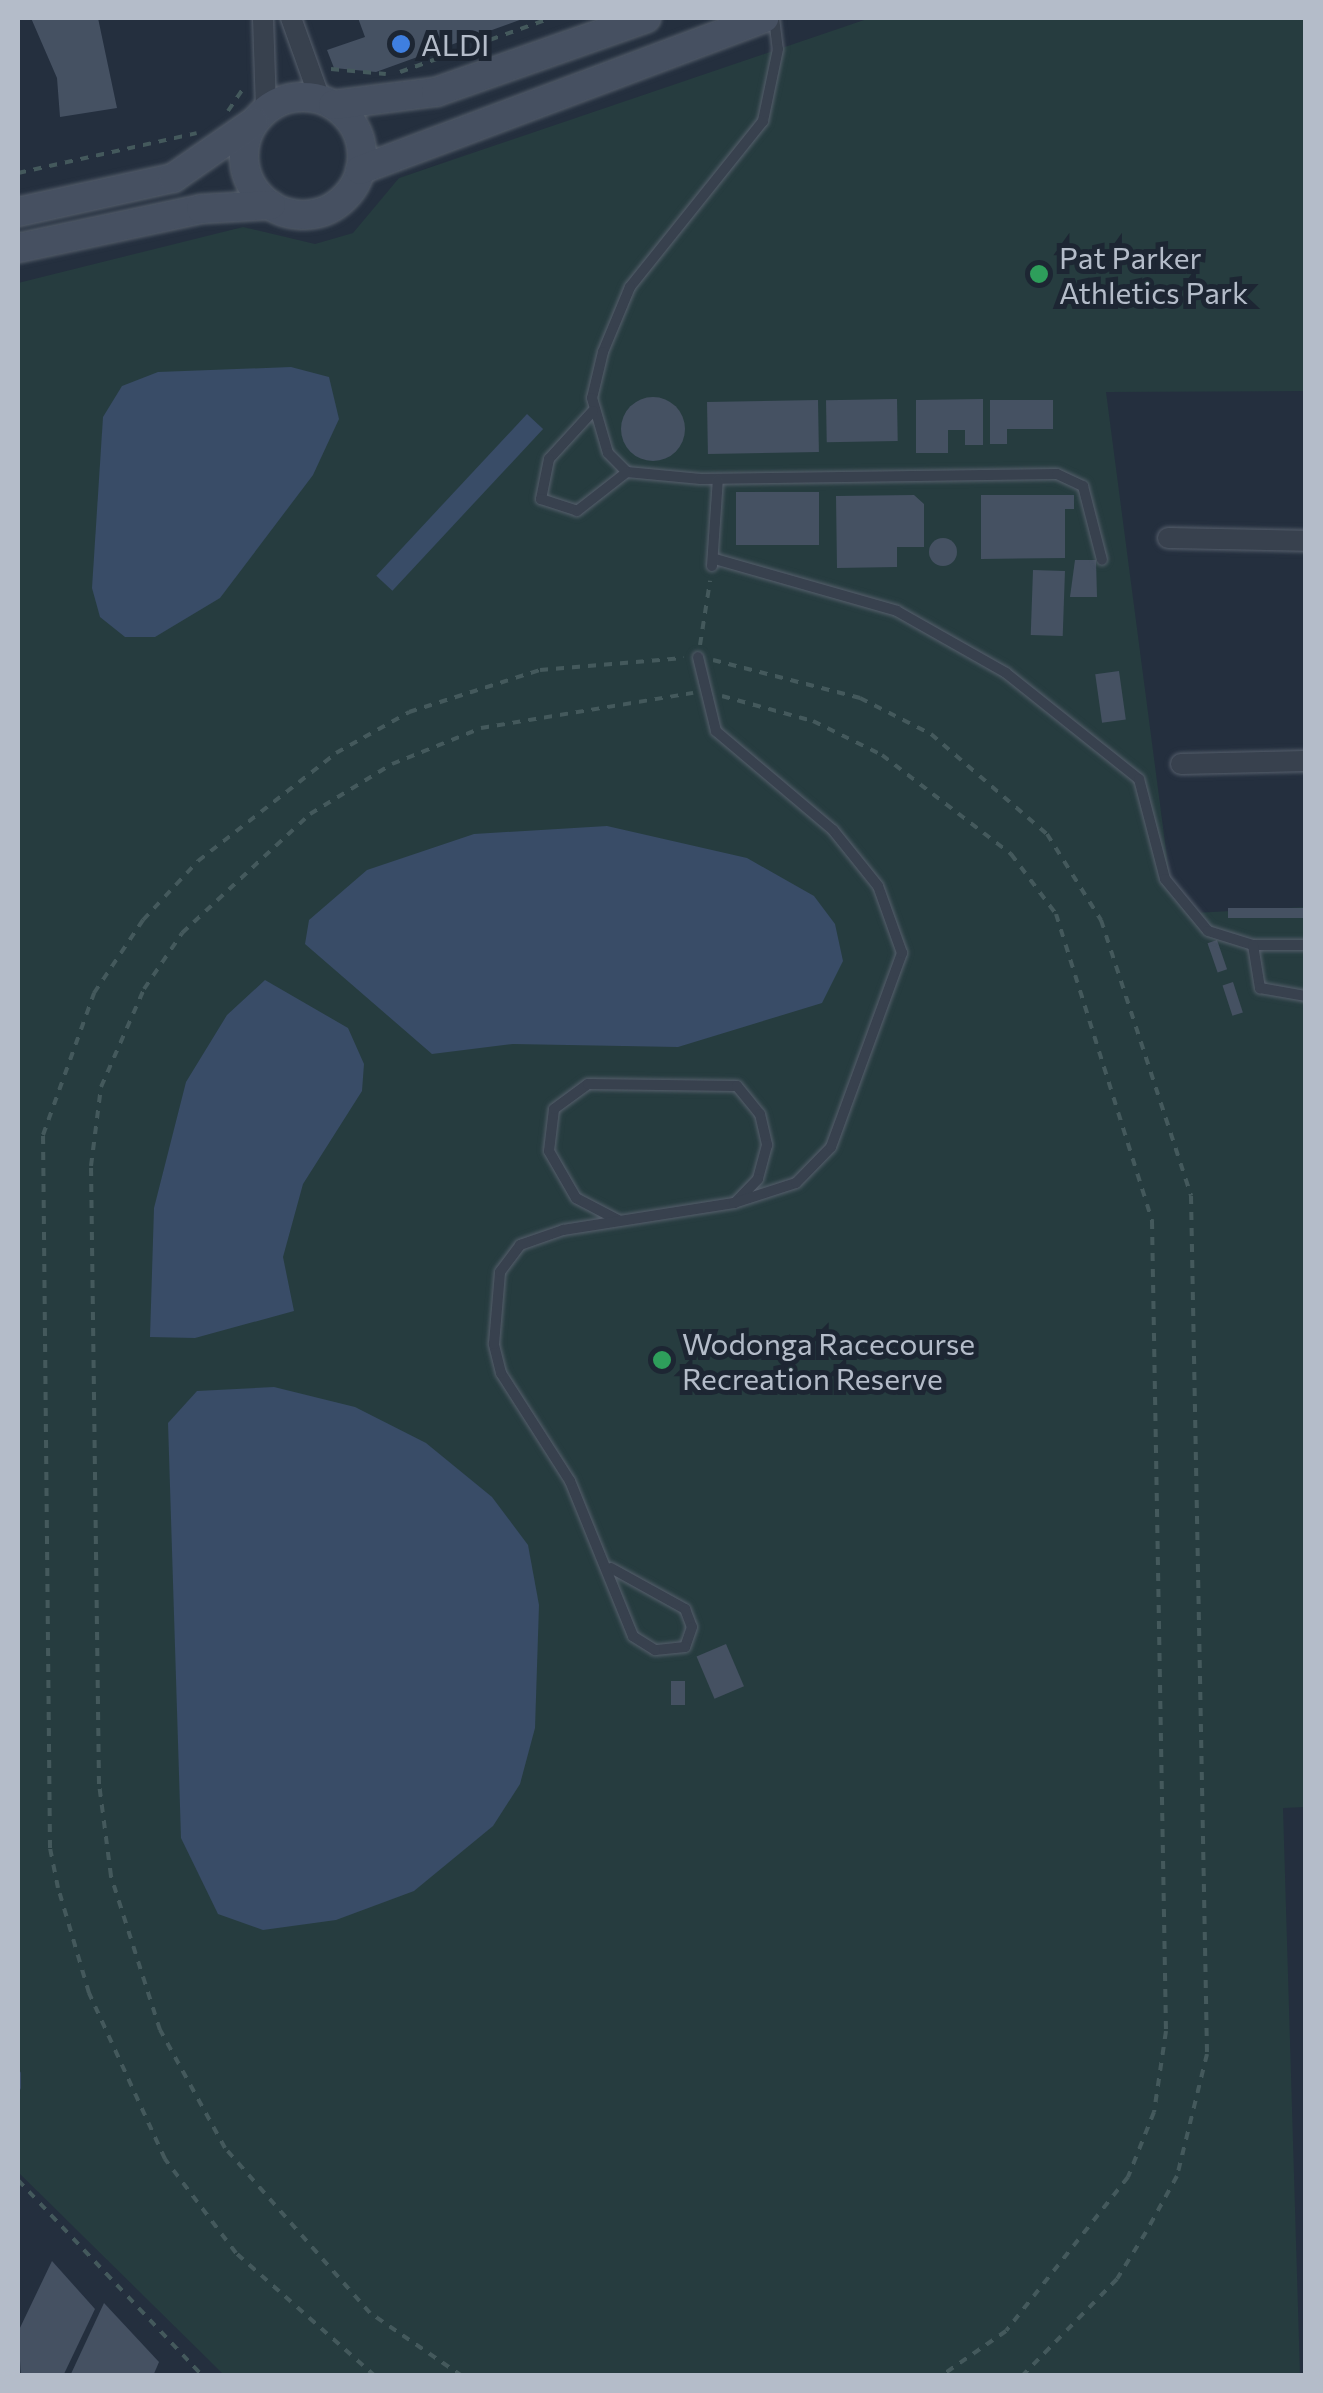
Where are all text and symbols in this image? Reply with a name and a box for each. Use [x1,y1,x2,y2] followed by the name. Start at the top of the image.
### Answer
[421,26,489,62] place label: ALDI
[390,33,412,55] marker: ALDI
[1059,239,1248,310] place label: Pat Parker Athletics Park
[1028,263,1050,285] marker: Pat Parker Athletics Park
[682,1325,975,1396] place label: Wodonga Racecourse Recreation Reserve
[651,1349,673,1371] marker: Wodonga Racecourse Recreation Reserve

